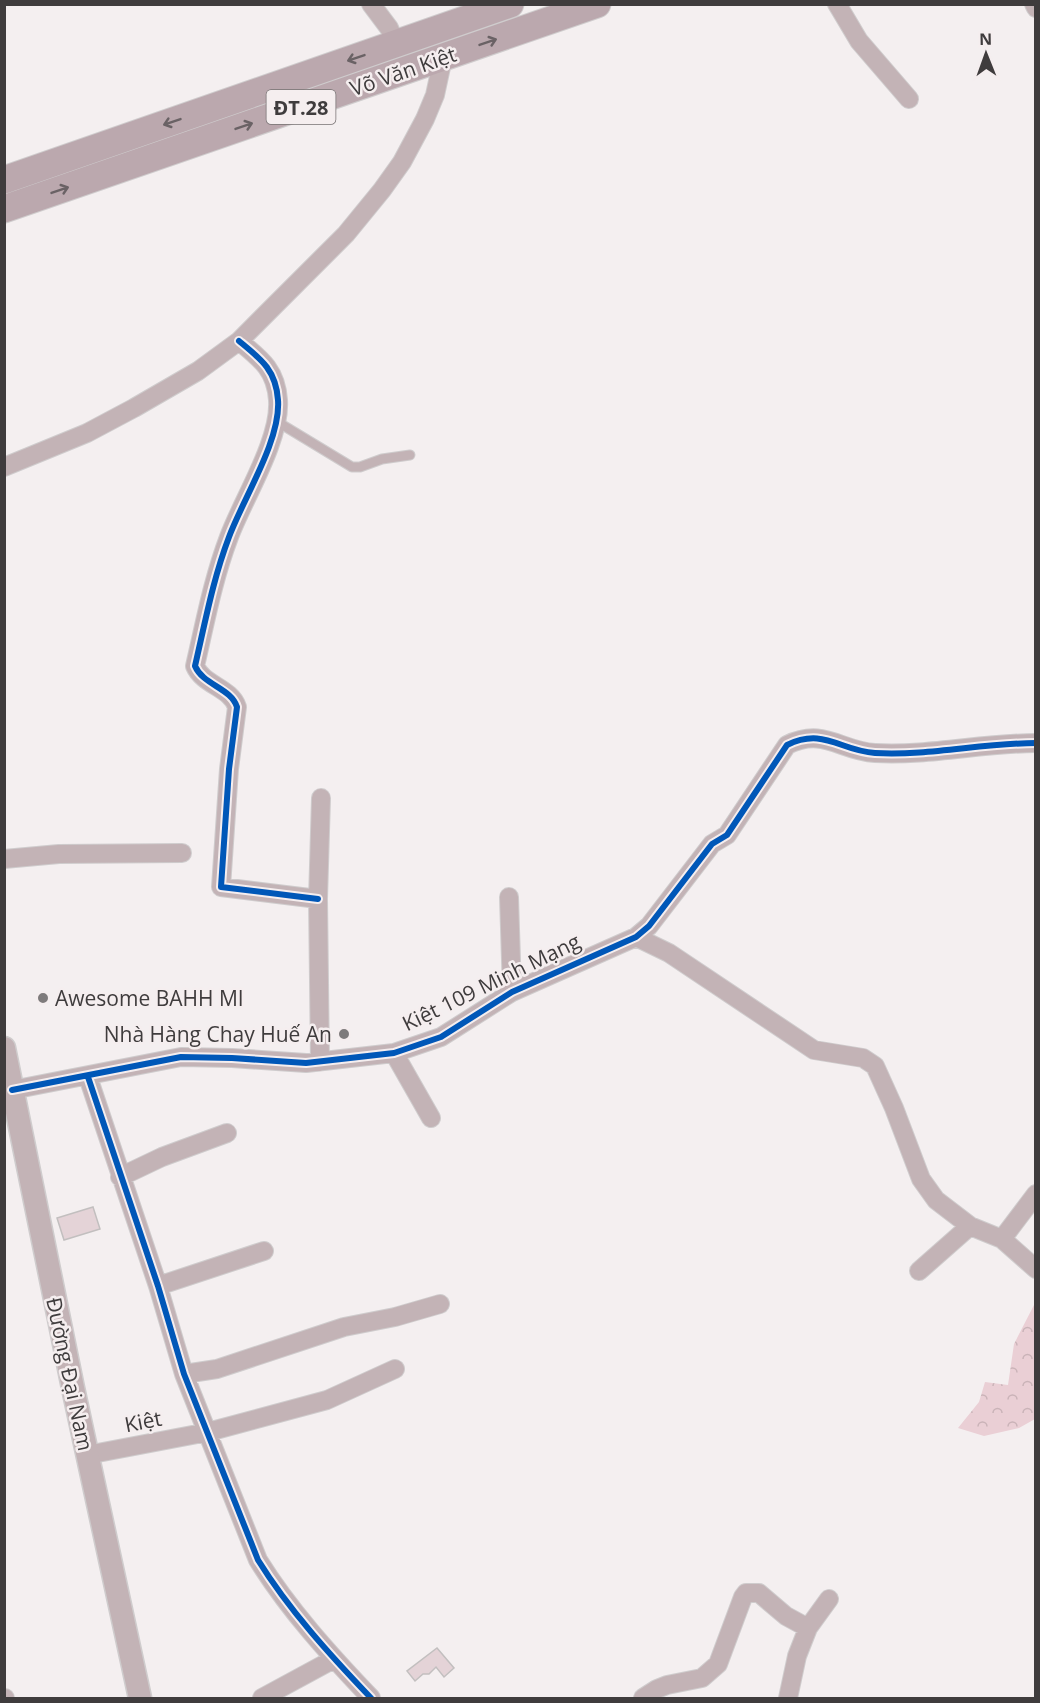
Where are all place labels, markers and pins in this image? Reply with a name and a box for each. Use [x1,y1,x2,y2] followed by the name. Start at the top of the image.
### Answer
[55,984,244,1012] place label: Awesome BAHH MI
[36,991,50,1005] marker: Awesome BAHH MI
[104,1020,332,1048] place label: Nhà Hàng Chay Huế An
[337,1027,351,1041] marker: Nhà Hàng Chay Huế An

